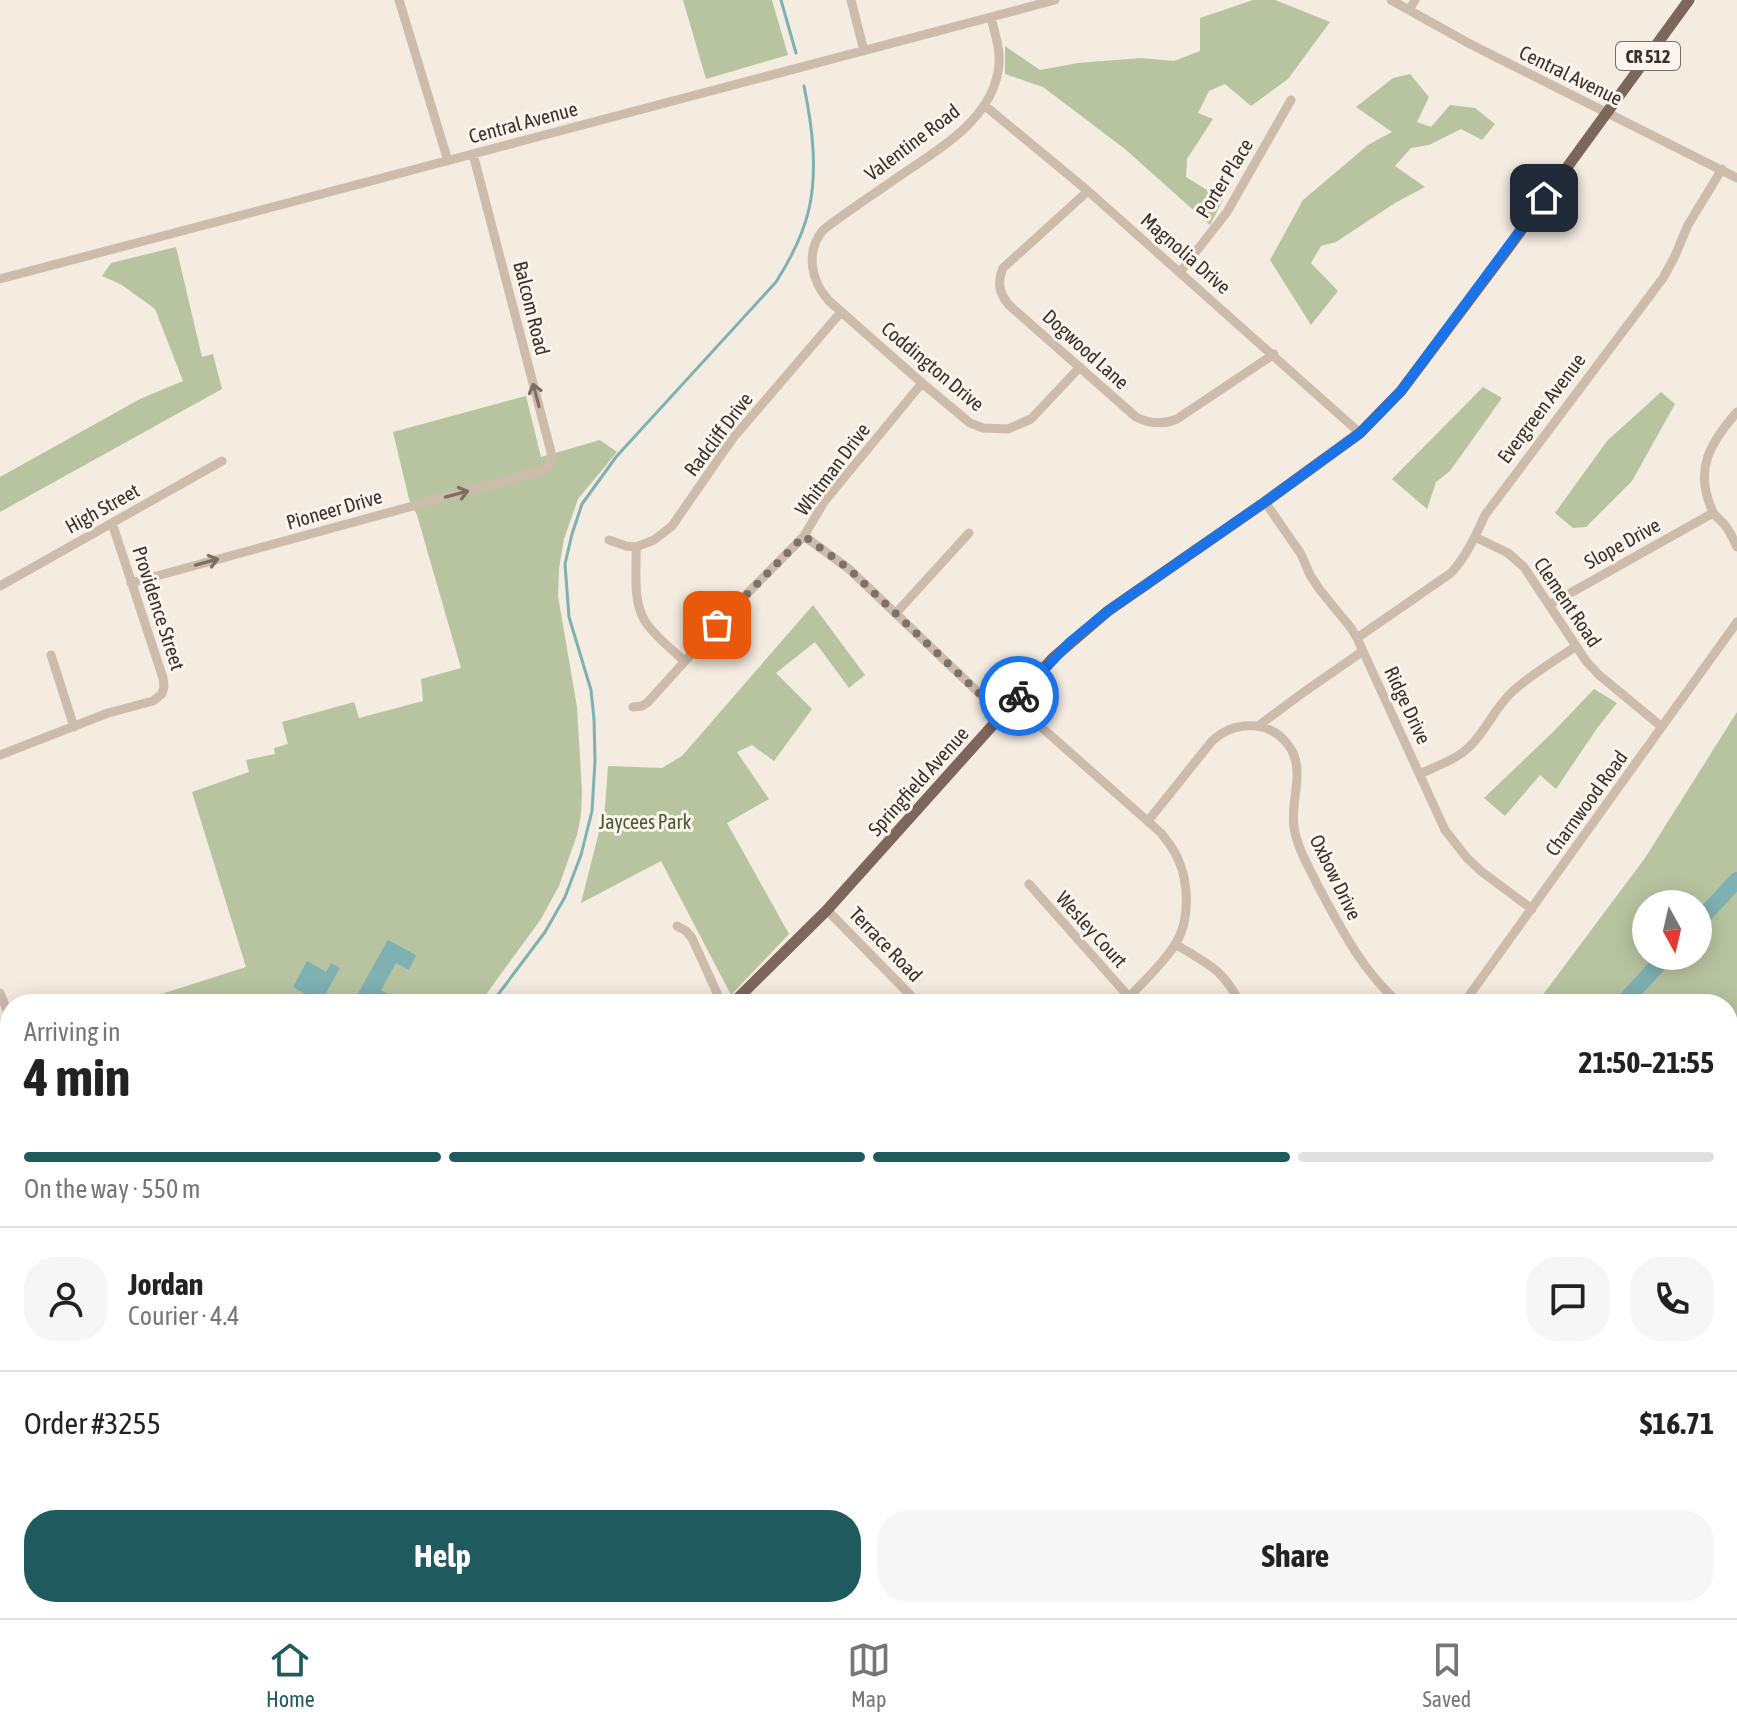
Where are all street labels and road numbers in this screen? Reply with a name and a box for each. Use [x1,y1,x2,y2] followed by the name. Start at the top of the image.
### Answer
[1516,40,1626,110] street label: Central Avenue
[1616,42,1680,70] road number: CR 512
[466,96,580,148] street label: Central Avenue
[860,99,964,185] street label: Valentine Road
[1191,134,1257,222] street label: Porter Place
[1137,208,1235,298] street label: Magnolia Drive
[509,259,555,357] street label: Balcom Road
[1038,304,1134,394] street label: Dogwood Lane
[877,317,989,415] street label: Coddington Drive
[1492,349,1590,467] street label: Evergreen Avenue
[679,388,757,480] street label: Radcliff Drive
[790,418,874,520] street label: Whitman Drive
[61,478,143,538] street label: High Street
[283,484,385,534] street label: Pioneer Drive
[1580,513,1664,573] street label: Slope Drive
[128,543,190,673] street label: Providence Street
[1530,553,1606,651] street label: Clement Road
[1380,663,1436,747] street label: Ridge Drive
[863,722,973,840] street label: Springfield Avenue
[1540,746,1632,860] street label: Charnwood Road
[1306,831,1366,923] street label: Oxbow Drive
[1052,886,1132,972] street label: Wesley Court
[845,902,927,986] street label: Terrace Road

